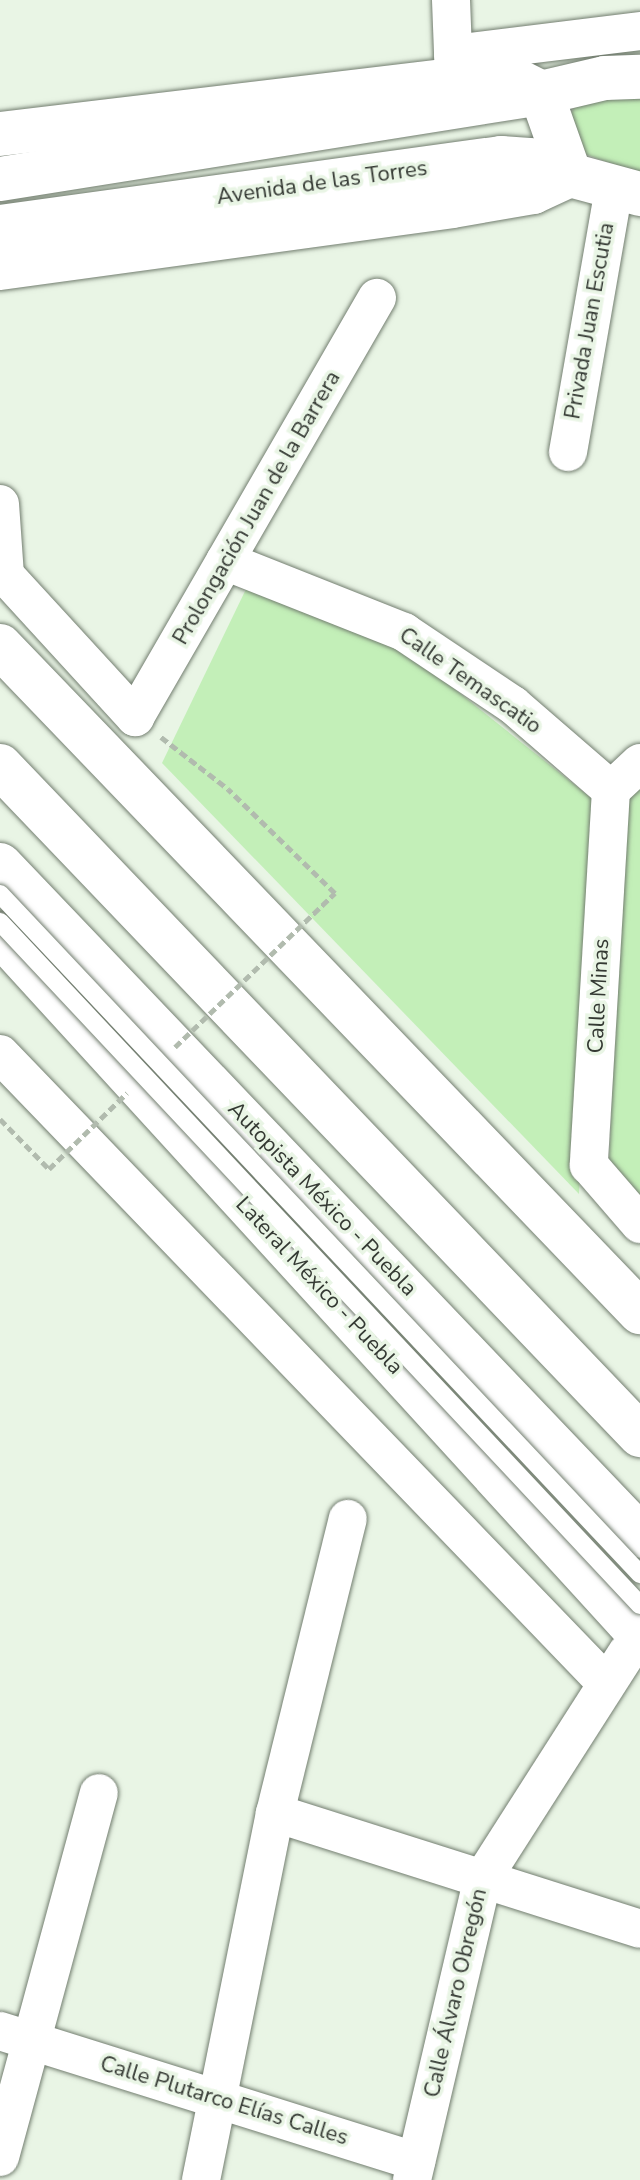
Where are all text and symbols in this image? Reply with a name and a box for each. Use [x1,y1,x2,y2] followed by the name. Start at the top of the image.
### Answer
[215,155,429,211] street label: Avenida de las Torres
[560,221,620,421] street label: Privada Juan Escutia
[168,366,346,650] street label: Prolongación Juan de la Barrera
[394,622,546,740] street label: Calle Temascatio
[583,938,615,1054] street label: Calle Minas
[222,1096,422,1302] street label: Autopista México - Puebla
[230,1192,408,1380] street label: Lateral México - Puebla
[419,1886,493,2100] street label: Calle Álvaro Obregón
[97,2051,351,2151] street label: Calle Plutarco Elías Calles

